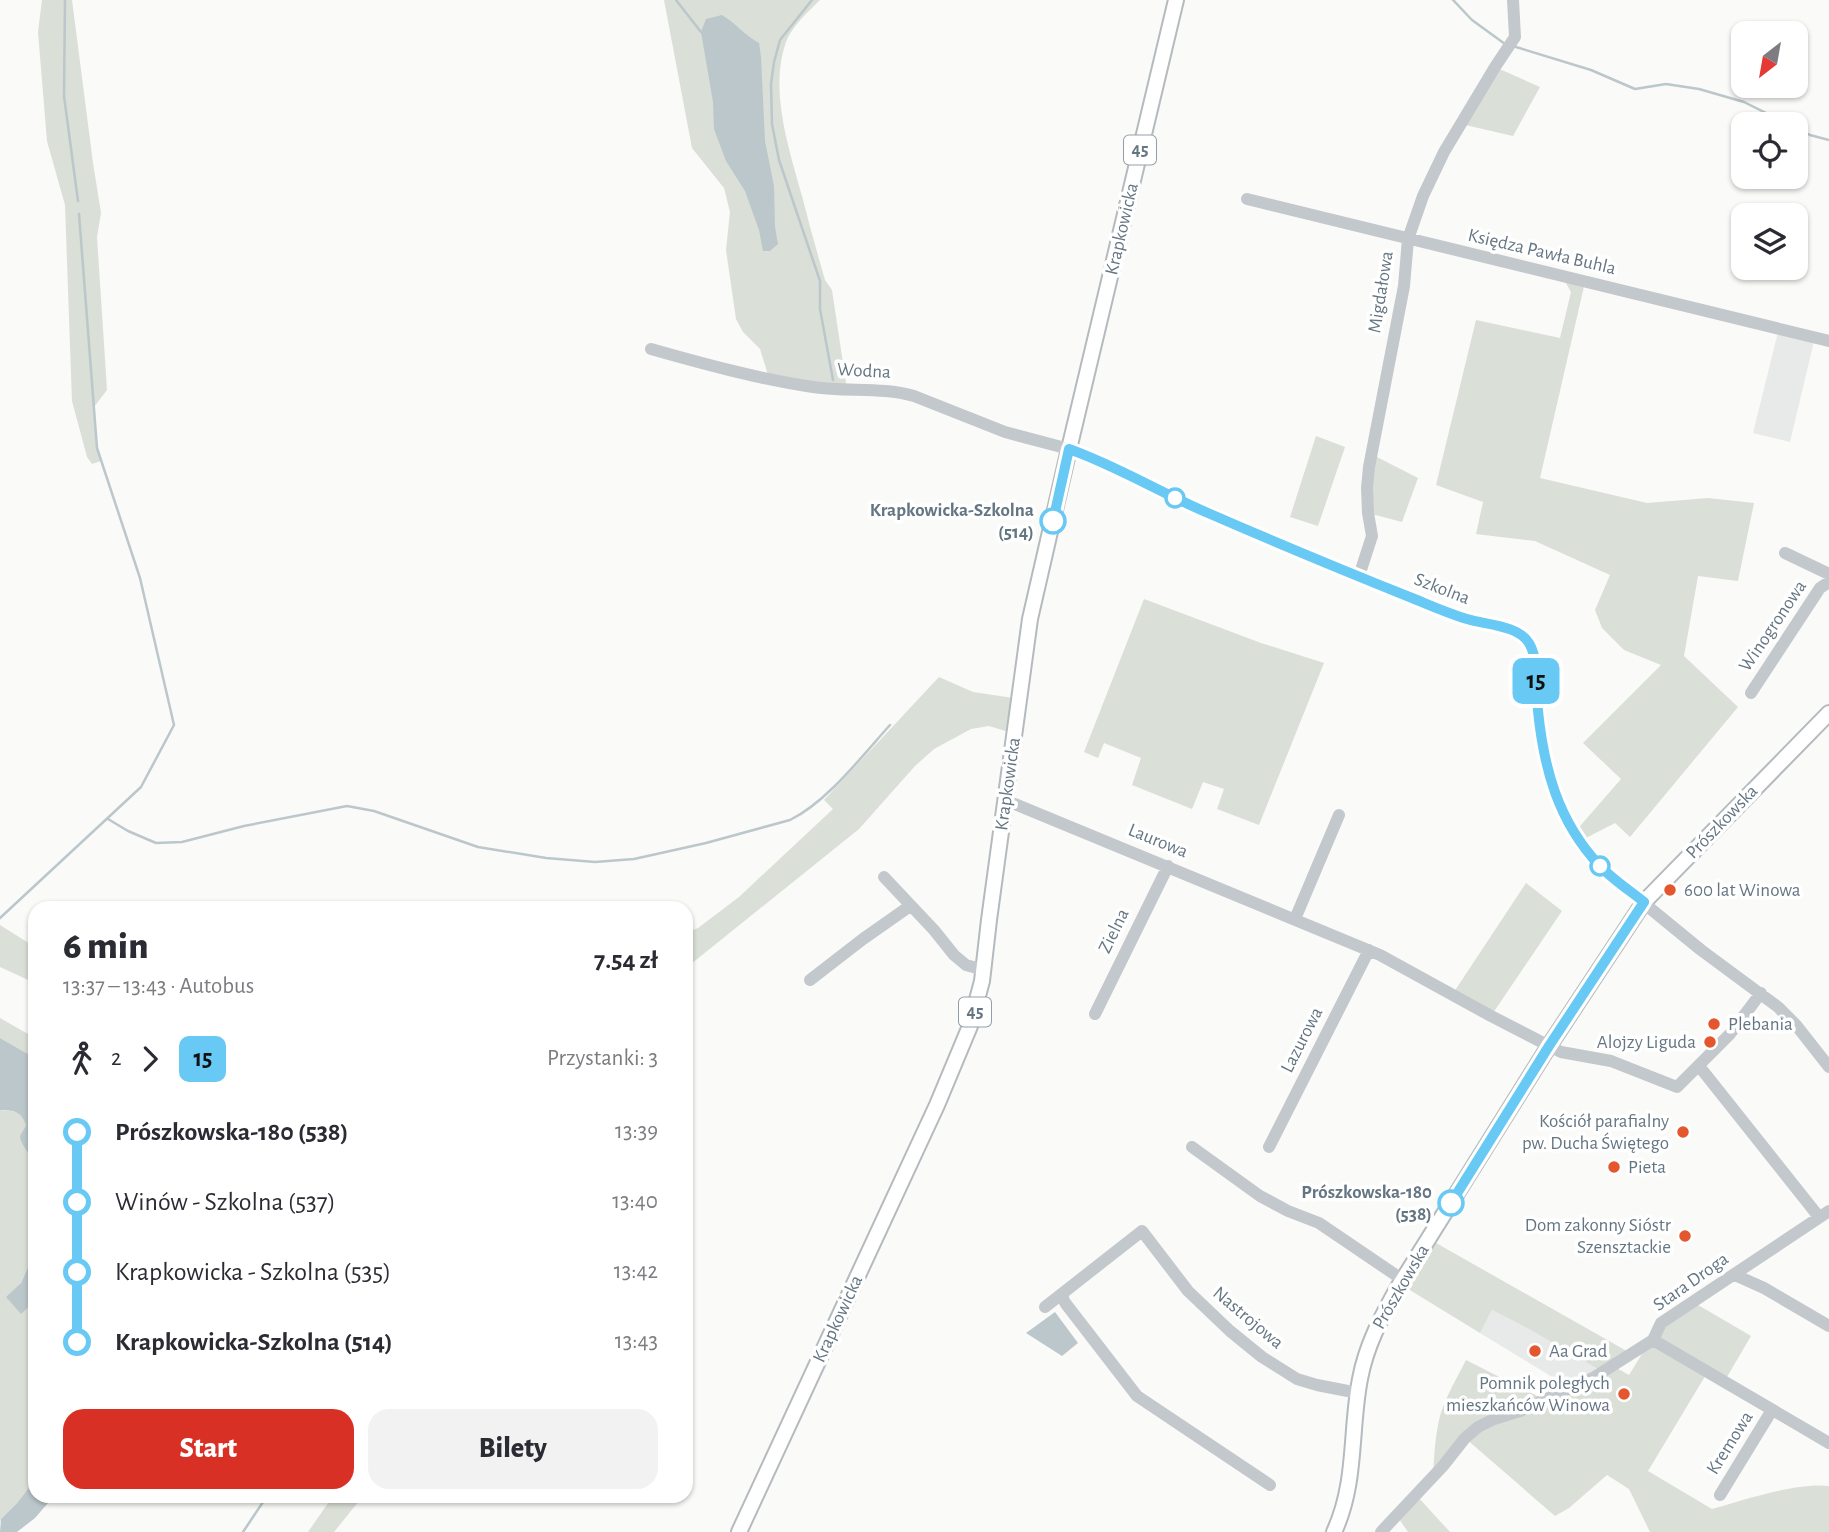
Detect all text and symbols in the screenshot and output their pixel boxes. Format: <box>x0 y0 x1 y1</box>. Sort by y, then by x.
north arrow <box>1731 21 1808 98</box>
map controls <box>1731 21 1808 280</box>
button: locate <box>1731 112 1808 189</box>
road number: 45 <box>1124 135 1156 164</box>
street label: Krapkowicka <box>1102 181 1142 277</box>
button: layers <box>1731 203 1808 280</box>
street label: Księdza Pawła Buhla <box>1466 226 1618 278</box>
street label: Migdałowa <box>1365 249 1397 334</box>
street label: Wodna <box>837 360 892 382</box>
unlabelled marker <box>1165 488 1185 508</box>
place label: Krapkowicka-Szkolna (514) <box>870 501 1034 542</box>
marker: Krapkowicka-Szkolna (514) <box>1040 508 1066 534</box>
street label: Szkolna <box>1412 570 1473 608</box>
street label: Winogronowa <box>1736 577 1810 675</box>
line badge: 15 <box>1504 658 1568 704</box>
text: 15 <box>1526 669 1546 693</box>
street label: Krapkowicka <box>992 736 1024 832</box>
street label: Prószkowska <box>1682 781 1762 862</box>
street label: Laurowa <box>1125 820 1191 862</box>
unlabelled marker <box>1590 856 1610 876</box>
place label: 600 lat Winowa <box>1684 881 1801 900</box>
marker: 600 lat Winowa <box>1662 882 1678 898</box>
street label: Zielna <box>1095 906 1133 956</box>
text: 6 min <box>63 928 149 966</box>
text: 7.54 zł <box>594 947 658 973</box>
text: 13:37 – 13:43 · Autobus <box>63 975 254 998</box>
road number: 45 <box>959 998 991 1027</box>
street label: Lazurowa <box>1278 1004 1327 1076</box>
place label: Plebania <box>1728 1015 1793 1034</box>
marker: Plebania <box>1706 1016 1722 1032</box>
place label: Alojzy Liguda <box>1597 1033 1696 1052</box>
marker: Alojzy Liguda <box>1702 1034 1718 1050</box>
icon: walk <box>63 1040 101 1078</box>
icon: forward <box>131 1040 169 1078</box>
text: 2 <box>111 1047 121 1070</box>
text: 15 <box>193 1047 212 1071</box>
text: Przystanki: 3 <box>547 1047 658 1070</box>
place label: Kościół parafialny pw. Ducha Świętego <box>1522 1112 1669 1153</box>
text: Prószkowska-180 (538) <box>115 1119 348 1145</box>
text: 13:39 <box>615 1120 658 1143</box>
marker: Kościół parafialny pw. Ducha Świętego <box>1675 1124 1691 1140</box>
place label: Pieta <box>1628 1158 1666 1177</box>
marker: Pieta <box>1606 1159 1622 1175</box>
place label: Prószkowska-180 (538) <box>1301 1183 1432 1224</box>
text: Winów - Szkolna (537) <box>115 1189 336 1215</box>
text: 13:40 <box>612 1190 658 1213</box>
marker: Prószkowska-180 (538) <box>1438 1190 1464 1216</box>
place label: Dom zakonny Sióstr Szensztackie <box>1525 1216 1671 1257</box>
marker: Dom zakonny Sióstr Szensztackie <box>1677 1228 1693 1244</box>
street label: Prószkowska <box>1369 1241 1433 1333</box>
street label: Stara Droga <box>1650 1249 1732 1315</box>
text: Krapkowicka - Szkolna (535) <box>115 1259 391 1285</box>
text: 13:42 <box>614 1260 658 1283</box>
street label: Krapkowicka <box>810 1272 867 1366</box>
street label: Nastrojowa <box>1209 1283 1287 1353</box>
text: Krapkowicka-Szkolna (514) <box>115 1329 393 1355</box>
text: 13:43 <box>615 1330 658 1353</box>
place label: Aa Grad <box>1549 1342 1608 1361</box>
marker: Aa Grad <box>1527 1343 1543 1359</box>
place label: Pomnik poległych mieszkańców Winowa <box>1446 1374 1610 1415</box>
marker: Pomnik poległych mieszkańców Winowa <box>1616 1386 1632 1402</box>
street label: Kremowa <box>1703 1408 1757 1478</box>
button: Start <box>63 1409 354 1489</box>
button: Bilety <box>368 1409 658 1489</box>

